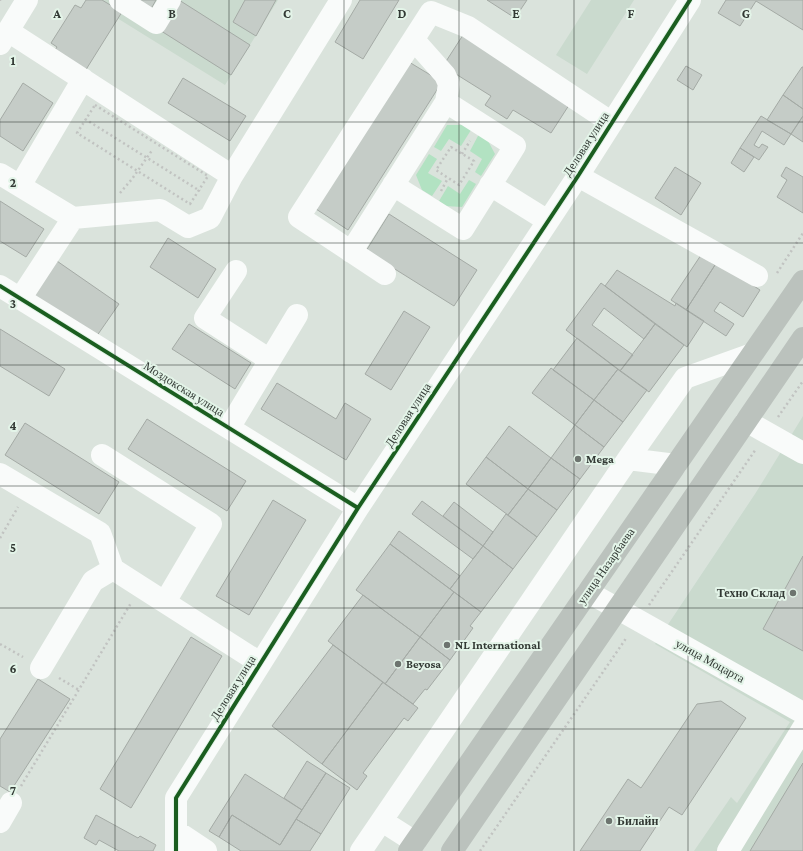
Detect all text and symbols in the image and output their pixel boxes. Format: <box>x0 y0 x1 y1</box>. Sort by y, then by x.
text: A <box>52 6 61 21</box>
text: B <box>168 6 176 21</box>
text: C <box>283 6 291 21</box>
text: D <box>398 6 407 21</box>
text: E <box>512 6 520 21</box>
text: F <box>628 6 635 21</box>
text: G <box>742 6 750 21</box>
text: 1 <box>11 53 16 68</box>
street label: Деловая улица <box>560 109 612 179</box>
text: 2 <box>10 175 17 190</box>
text: 3 <box>10 296 16 311</box>
street label: Моздокская улица <box>141 359 227 420</box>
street label: Деловая улица <box>382 380 434 450</box>
text: 4 <box>9 418 17 433</box>
place label: Mega <box>586 452 614 466</box>
marker: Mega <box>573 454 583 464</box>
street label: улица Назарбаева <box>575 525 638 607</box>
text: 5 <box>10 540 16 555</box>
place label: Техно Склад <box>717 586 785 600</box>
marker: Техно Склад <box>788 588 798 598</box>
street label: улица Моцарта <box>673 636 747 686</box>
place label: NL International <box>455 638 541 652</box>
marker: NL International <box>442 640 452 650</box>
street label: Деловая улица <box>207 652 259 723</box>
place label: Beyosa <box>406 657 441 671</box>
marker: Beyosa <box>393 659 403 669</box>
text: 6 <box>9 661 17 676</box>
text: 7 <box>10 783 16 798</box>
place label: Билайн <box>617 814 658 828</box>
marker: Билайн <box>604 816 614 826</box>

